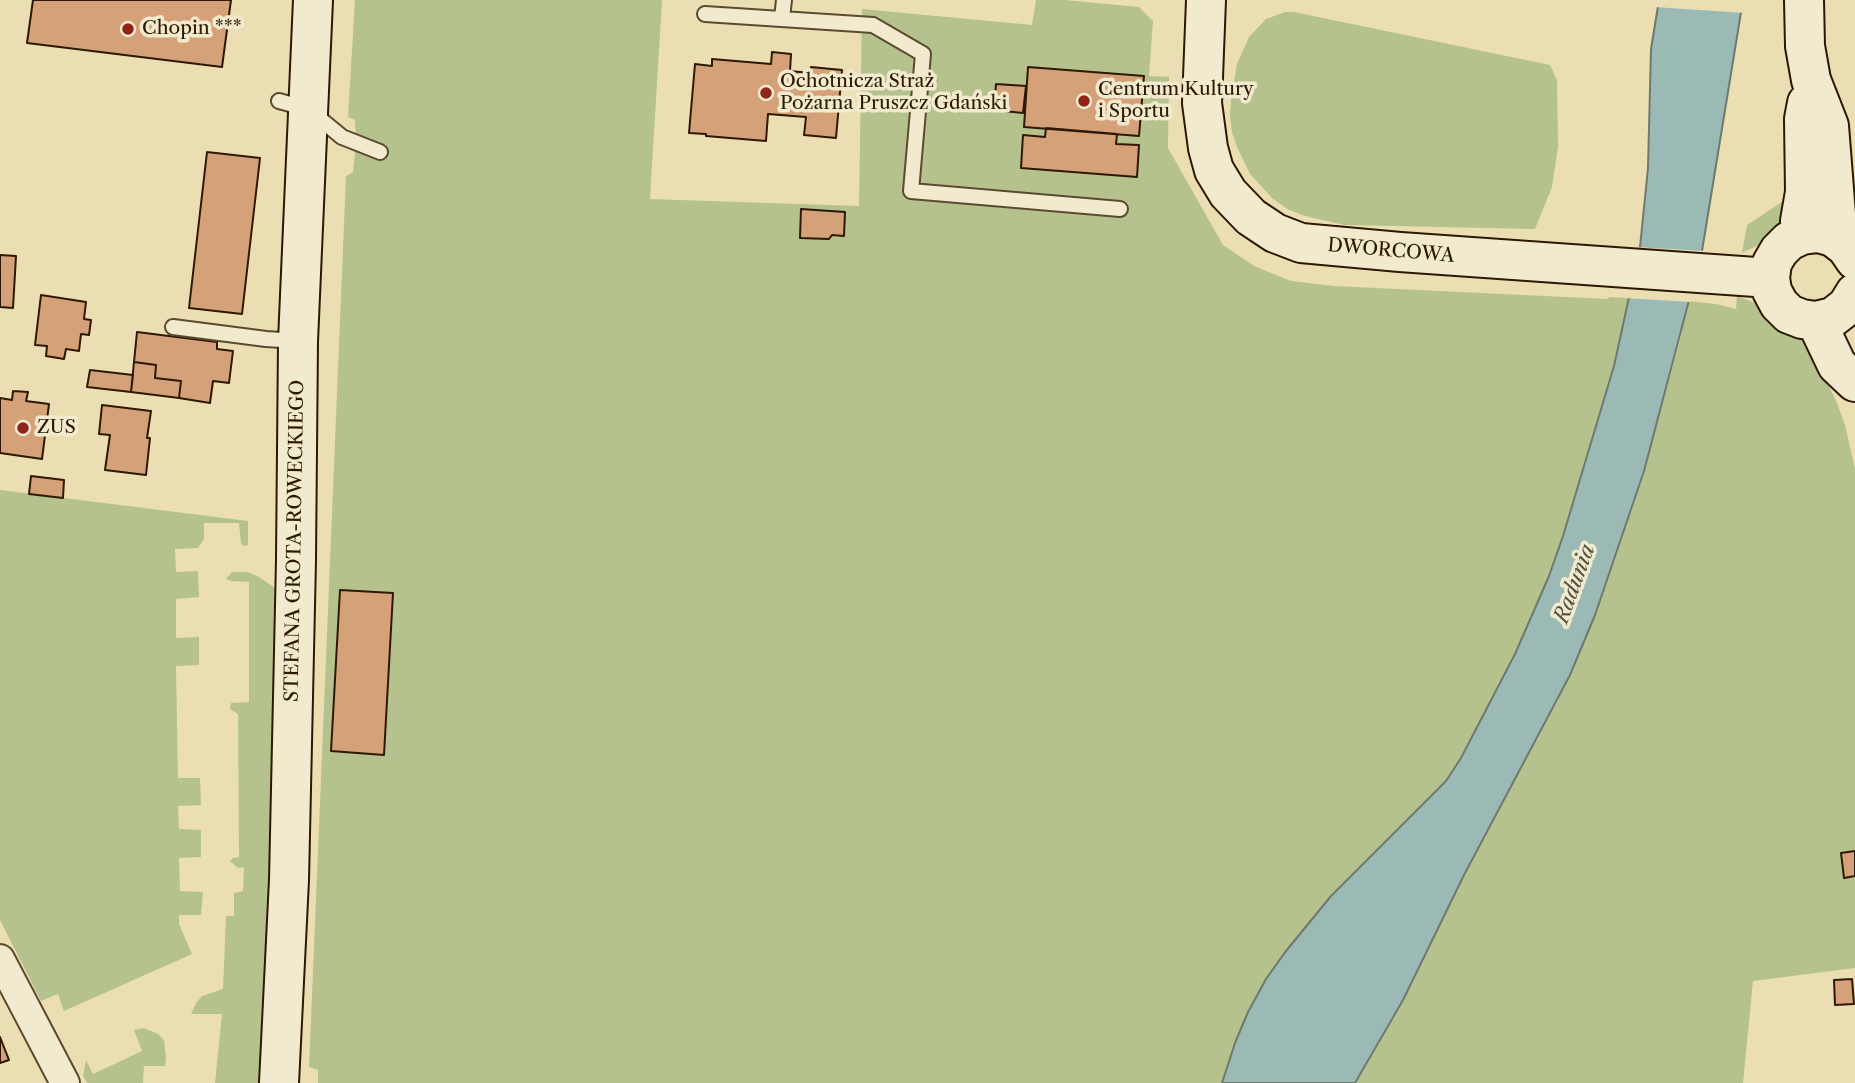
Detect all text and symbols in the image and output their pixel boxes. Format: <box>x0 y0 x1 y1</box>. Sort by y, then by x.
place label: Chopin *** <box>142 18 242 40</box>
marker: Chopin *** <box>120 21 136 37</box>
place label: Ochotnicza Straż Pożarna Pruszcz Gdański <box>780 71 1007 115</box>
place label: Centrum Kultury i Sportu <box>1098 79 1253 123</box>
marker: Ochotnicza Straż Pożarna Pruszcz Gdański <box>758 85 774 101</box>
marker: Centrum Kultury i Sportu <box>1076 93 1092 109</box>
street label: DWORCOWA <box>1326 234 1456 268</box>
street label: STEFANA GROTA-ROWECKIEGO <box>281 380 309 702</box>
place label: ZUS <box>37 417 76 439</box>
marker: ZUS <box>15 420 31 436</box>
water label: Radunia <box>1549 541 1601 627</box>

